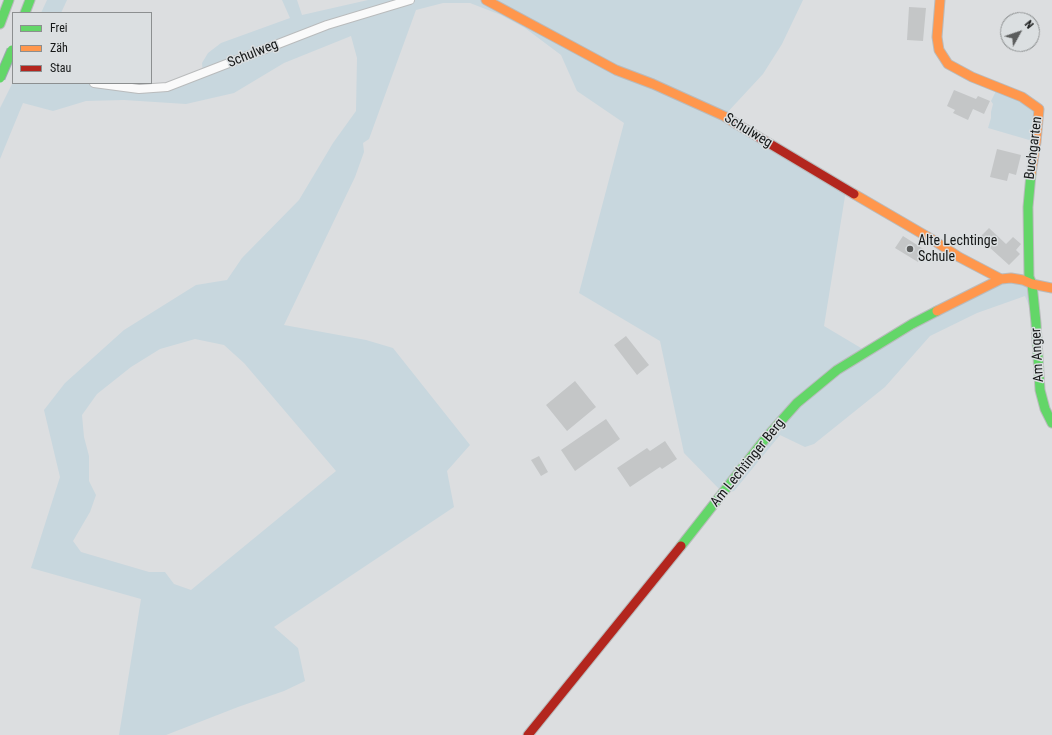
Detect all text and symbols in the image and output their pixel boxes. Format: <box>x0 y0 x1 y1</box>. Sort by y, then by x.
legend <box>12 12 152 84</box>
north arrow <box>1000 12 1040 52</box>
text: N <box>1022 18 1036 31</box>
text: Frei <box>50 21 68 35</box>
street label: Schulweg <box>225 36 281 72</box>
text: Zäh <box>50 41 68 55</box>
text: Stau <box>50 61 71 75</box>
street label: Schulweg <box>721 110 775 152</box>
street label: Buchgarten <box>1022 116 1046 180</box>
place label: Alte Lechtinge Schule <box>918 233 997 266</box>
marker: Alte Lechtinge Schule <box>905 244 915 254</box>
street label: Am Anger <box>1028 327 1048 383</box>
street label: Am Lechtinger Berg <box>707 416 789 510</box>

